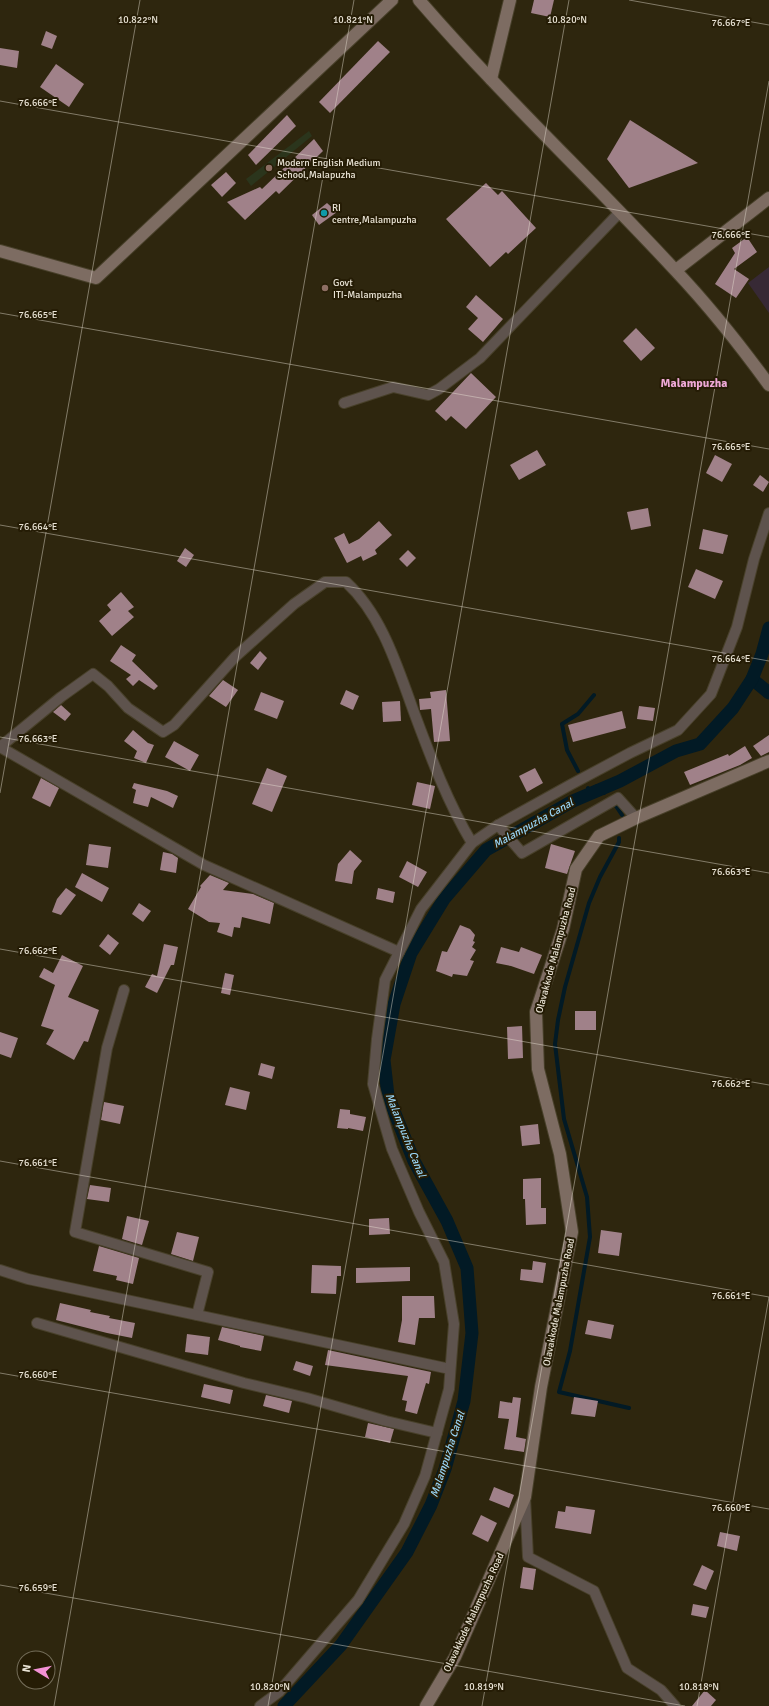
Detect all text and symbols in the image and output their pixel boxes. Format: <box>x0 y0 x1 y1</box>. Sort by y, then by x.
text: 10.822°N <box>118 14 158 26</box>
text: 10.821°N <box>333 14 373 26</box>
text: 10.820°N <box>547 14 587 26</box>
text: 76.667°E <box>712 17 751 29</box>
text: 76.666°E <box>19 97 58 109</box>
place label: Modern English Medium School,Malapuzha <box>277 157 380 181</box>
marker: Modern English Medium School,Malapuzha <box>264 163 274 173</box>
place label: RI centre,Malampuzha <box>332 202 417 226</box>
marker: RI centre,Malampuzha <box>319 208 329 218</box>
text: 76.666°E <box>712 229 751 241</box>
place label: Govt ITI-Malampuzha <box>333 277 402 301</box>
marker: Govt ITI-Malampuzha <box>320 283 330 293</box>
text: 76.665°E <box>19 309 58 321</box>
district label: Malampuzha <box>661 376 727 391</box>
text: 76.665°E <box>712 441 751 453</box>
text: 76.664°E <box>19 521 58 533</box>
text: 76.664°E <box>712 653 751 665</box>
text: 76.663°E <box>19 733 58 745</box>
water label: Malampuzha Canal <box>491 796 576 851</box>
text: 76.663°E <box>712 866 751 878</box>
street label: Olavakkode Malampuzha Road <box>533 886 579 1015</box>
text: 76.662°E <box>19 945 58 957</box>
text: 76.662°E <box>712 1078 751 1090</box>
water label: Malampuzha Canal <box>383 1091 429 1180</box>
text: 76.661°E <box>19 1157 58 1169</box>
street label: Olavakkode Malampuzha Road <box>541 1237 577 1367</box>
text: 76.661°E <box>712 1290 751 1302</box>
text: 76.660°E <box>19 1369 58 1381</box>
water label: Malampuzha Canal <box>427 1409 468 1499</box>
text: 76.660°E <box>712 1502 751 1514</box>
street label: Olavakkode Malampuzha Road <box>441 1551 507 1674</box>
text: 76.659°E <box>19 1582 58 1594</box>
north arrow <box>16 1650 56 1690</box>
text: N <box>20 1663 34 1673</box>
text: 10.820°N <box>250 1681 290 1693</box>
text: 10.819°N <box>464 1681 504 1693</box>
text: 10.818°N <box>679 1681 719 1693</box>

